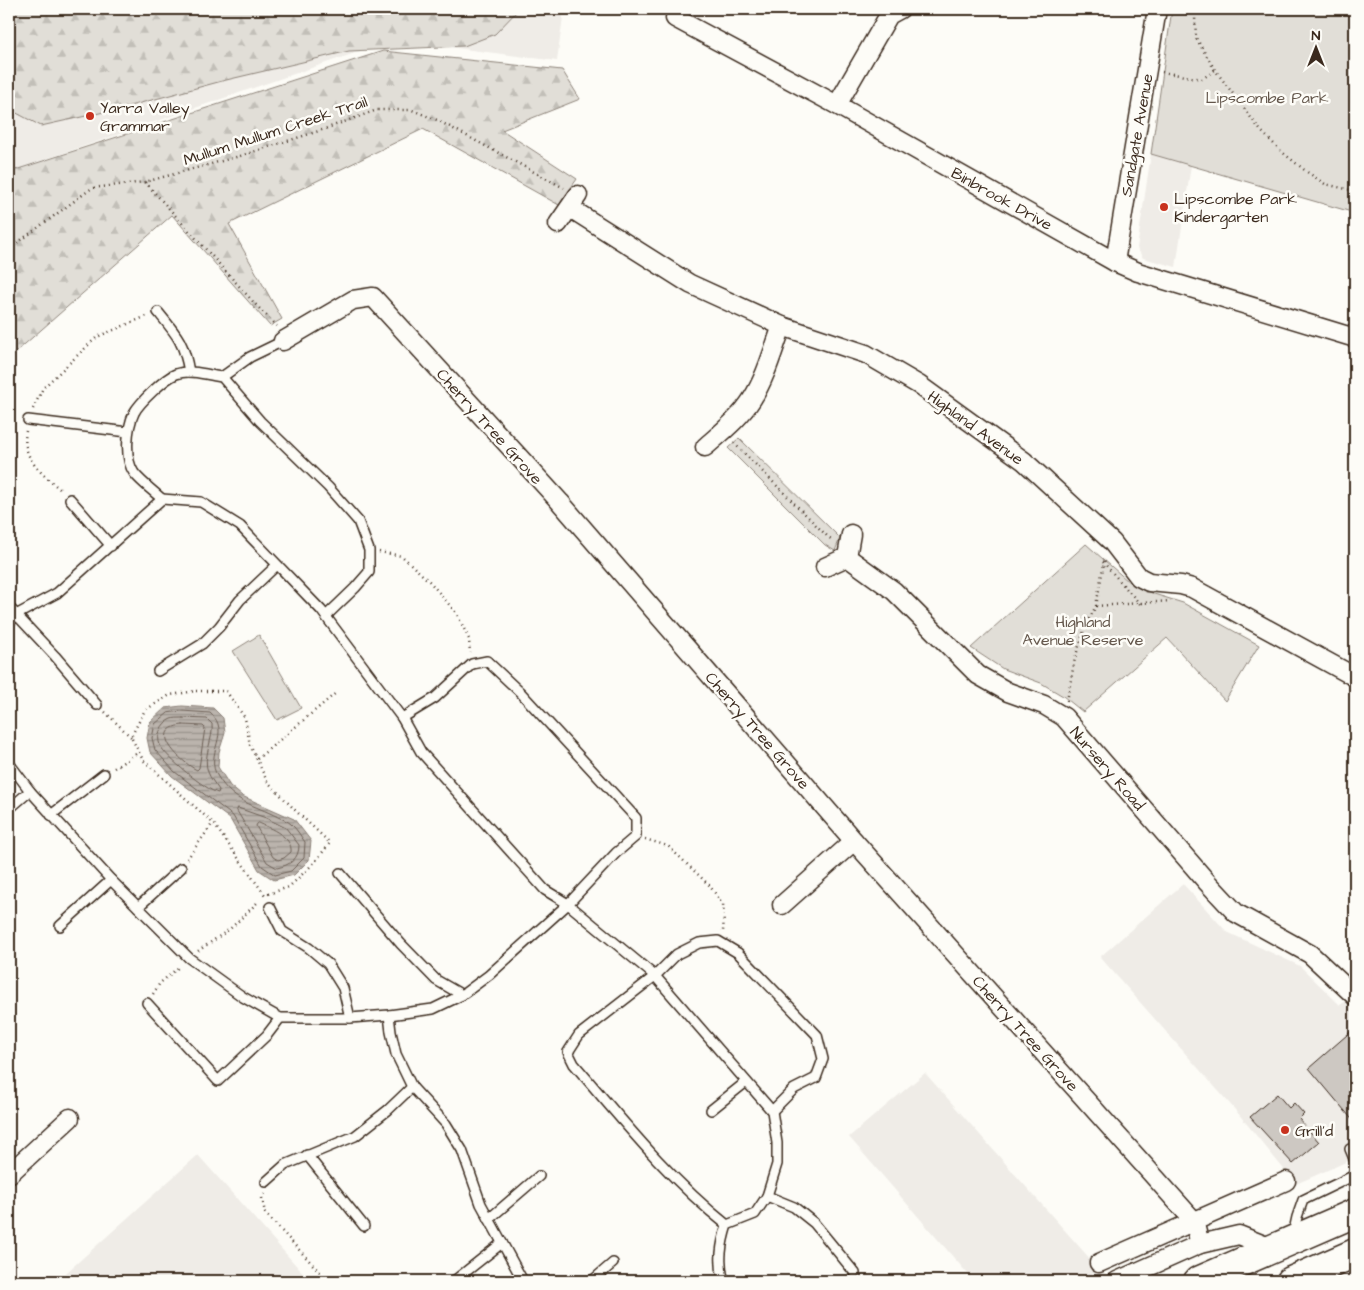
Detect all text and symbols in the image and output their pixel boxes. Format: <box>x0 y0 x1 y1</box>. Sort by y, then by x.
north arrow <box>1292 22 1342 72</box>
text: N <box>1312 26 1321 46</box>
street label: Sandgate Avenue <box>1115 72 1160 199</box>
park label: Lipscombe Park <box>1205 87 1329 109</box>
street label: Mullum Mullum Creek Trail <box>180 91 370 171</box>
place label: Yarra Valley Grammar <box>100 97 190 137</box>
marker: Yarra Valley Grammar <box>84 110 96 122</box>
street label: Binbrook Drive <box>947 162 1056 236</box>
place label: Lipscombe Park Kindergarten <box>1174 188 1297 229</box>
marker: Lipscombe Park Kindergarten <box>1158 201 1170 213</box>
street label: Cherry Tree Grove <box>430 364 548 490</box>
street label: Highland Avenue <box>922 386 1028 471</box>
park label: Highland Avenue Reserve <box>1023 611 1144 651</box>
street label: Cherry Tree Grove <box>699 667 815 795</box>
street label: Nursery Road <box>1064 722 1150 816</box>
street label: Cherry Tree Grove <box>966 971 1084 1097</box>
place label: Grill'd <box>1295 1120 1333 1142</box>
marker: Grill'd <box>1279 1124 1291 1136</box>

